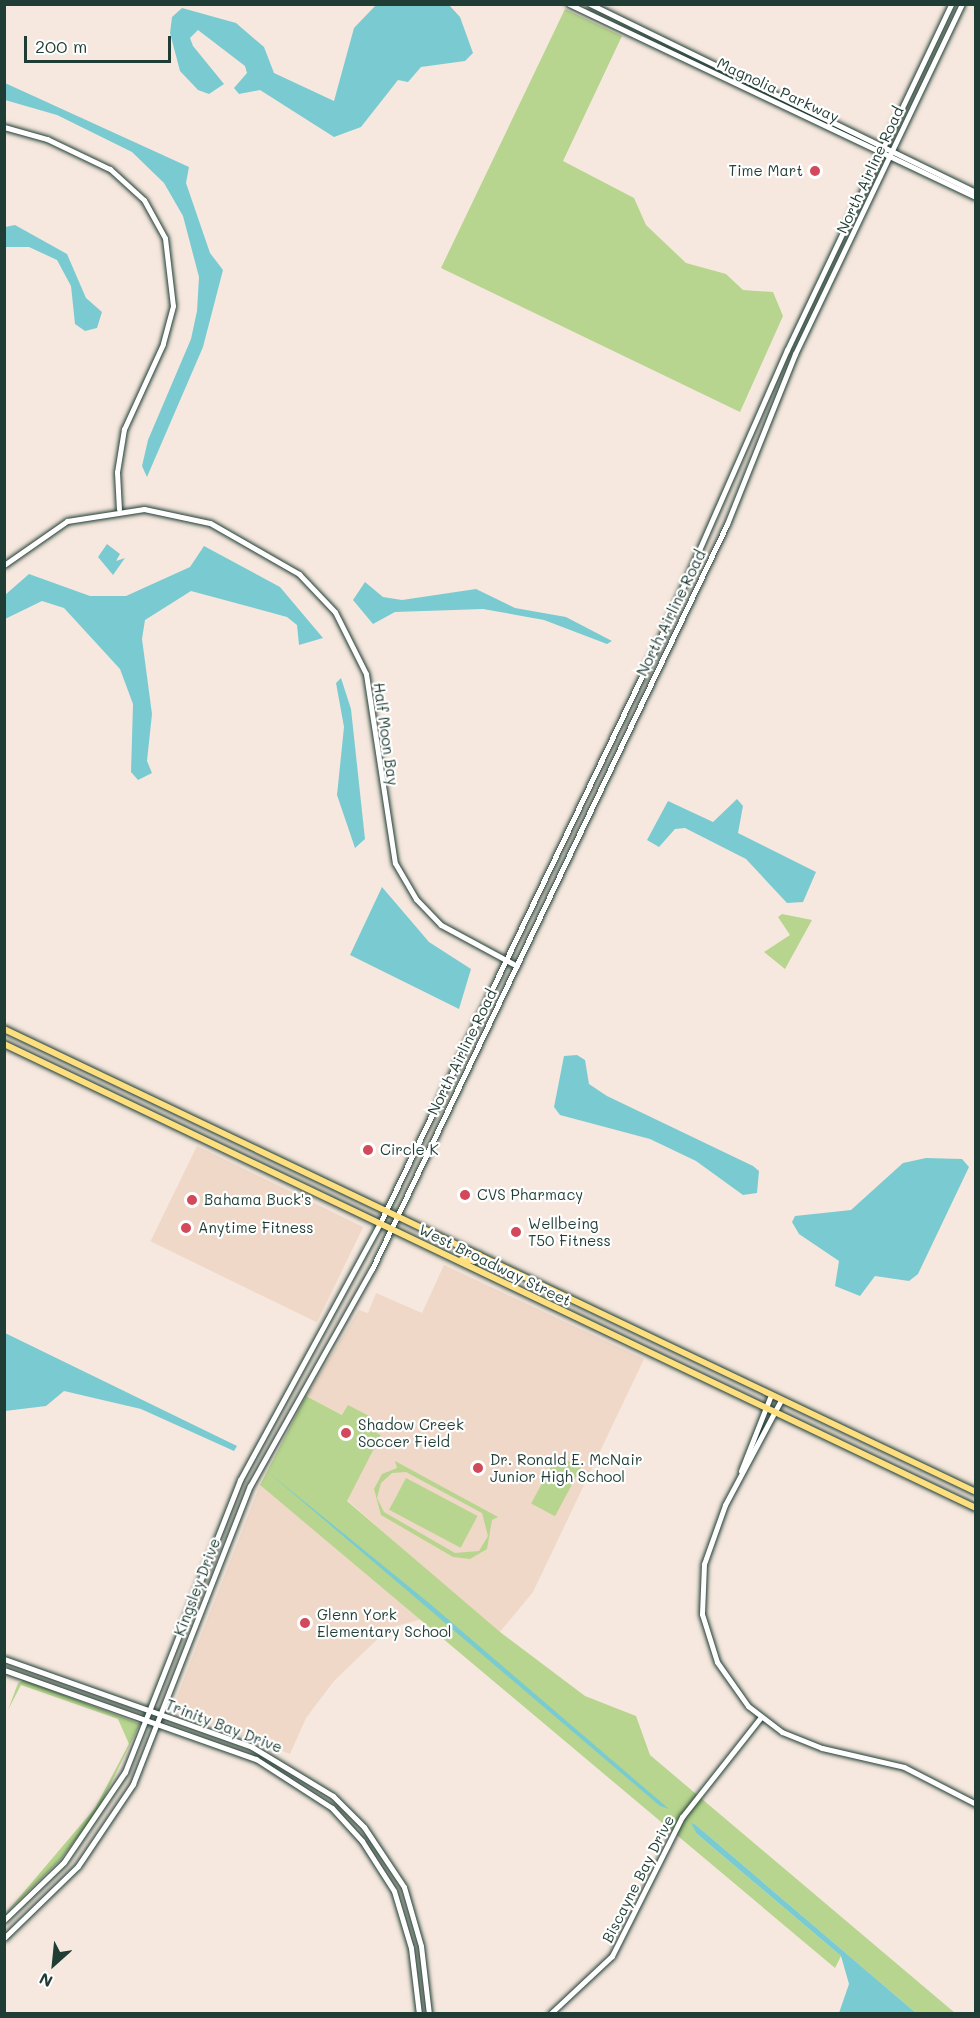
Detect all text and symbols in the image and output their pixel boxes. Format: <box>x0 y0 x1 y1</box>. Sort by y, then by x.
scale bar <box>27 24 174 62</box>
text: 200 m <box>35 34 87 58</box>
street label: Magnolia Parkway <box>714 54 842 126</box>
street label: North Airline Road <box>833 104 907 236</box>
place label: Time Mart <box>729 162 803 180</box>
marker: Time Mart <box>808 164 822 178</box>
street label: North Airline Road <box>633 547 709 679</box>
street label: Half Moon Bay <box>370 681 402 787</box>
street label: North Airline Road <box>424 986 500 1118</box>
place label: Circle K <box>380 1141 439 1159</box>
marker: Circle K <box>361 1143 375 1157</box>
place label: CVS Pharmacy <box>477 1186 583 1204</box>
marker: CVS Pharmacy <box>458 1188 472 1202</box>
place label: Bahama Buck's <box>204 1191 311 1209</box>
marker: Bahama Buck's <box>185 1193 199 1207</box>
place label: Wellbeing T50 Fitness <box>528 1214 611 1249</box>
place label: Anytime Fitness <box>198 1219 313 1237</box>
street label: West Broadway Street <box>416 1220 574 1310</box>
marker: Anytime Fitness <box>179 1221 193 1235</box>
marker: Wellbeing T50 Fitness <box>509 1225 523 1239</box>
place label: Shadow Creek Soccer Field <box>358 1415 464 1450</box>
marker: Shadow Creek Soccer Field <box>339 1426 353 1440</box>
place label: Dr. Ronald E. McNair Junior High School <box>490 1450 642 1485</box>
marker: Dr. Ronald E. McNair Junior High School <box>471 1461 485 1475</box>
street label: Kingsley Drive <box>170 1536 224 1638</box>
place label: Glenn York Elementary School <box>317 1605 452 1640</box>
marker: Glenn York Elementary School <box>298 1616 312 1630</box>
street label: Trinity Bay Drive <box>163 1695 285 1757</box>
street label: Biscayne Bay Drive <box>598 1812 678 1946</box>
north arrow <box>24 1934 84 1994</box>
text: N <box>35 1968 56 1993</box>

